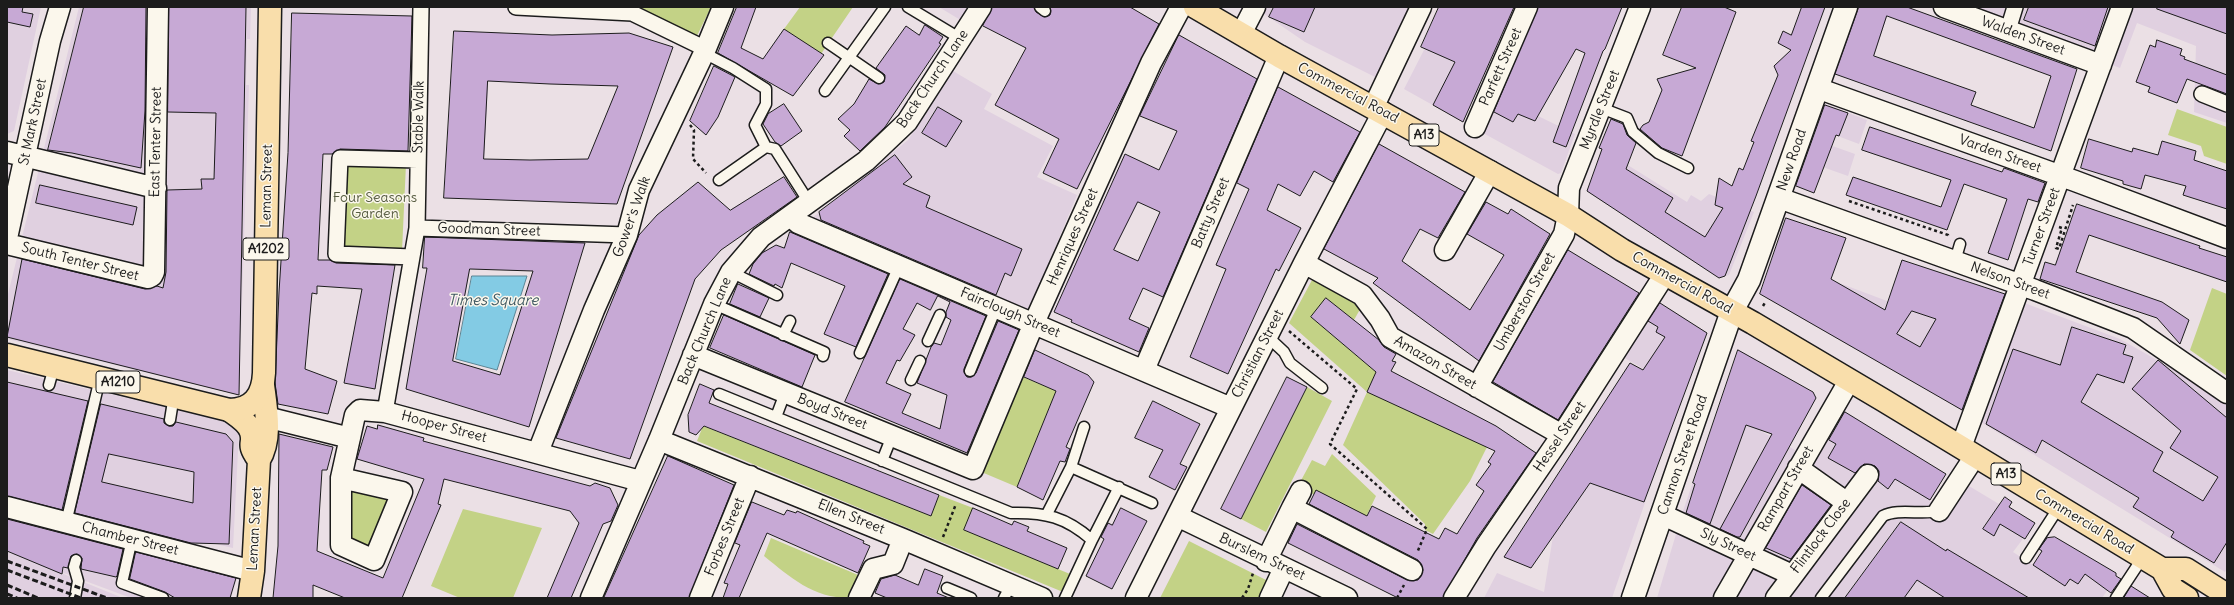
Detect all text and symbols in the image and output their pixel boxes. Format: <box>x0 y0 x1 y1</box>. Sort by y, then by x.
street label: Walden Street <box>1979 13 2067 59</box>
street label: Parfett Street <box>1476 25 1526 109</box>
street label: Back Church Lane <box>894 26 972 132</box>
street label: Commercial Road <box>1295 59 1401 127</box>
street label: Myrdle Street <box>1576 68 1624 152</box>
street label: St Mark Street <box>16 77 50 167</box>
street label: Stable Walk <box>410 81 428 153</box>
street label: East Tenter Street <box>147 86 165 198</box>
road number: A13 <box>1409 124 1439 146</box>
street label: New Road <box>1774 127 1810 193</box>
street label: Varden Street <box>1957 131 2043 177</box>
street label: Leman Street <box>258 144 276 228</box>
street label: Gower's Walk <box>610 174 654 260</box>
street label: Batty Street <box>1189 175 1233 251</box>
street label: Turner Street <box>2020 185 2064 269</box>
street label: Henriques Street <box>1044 186 1102 288</box>
park label: Four Seasons Garden <box>333 190 417 222</box>
street label: Goodman Street <box>437 220 541 240</box>
road number: A1202 <box>243 238 289 260</box>
street label: South Tenter Street <box>20 239 140 285</box>
street label: Commercial Road <box>1629 248 1735 318</box>
street label: Umberston Street <box>1491 250 1559 354</box>
street label: Nelson Street <box>1968 259 2052 303</box>
street label: Back Church Lane <box>675 275 735 387</box>
street label: Fairclough Street <box>958 284 1062 342</box>
water label: Times Square <box>448 292 538 310</box>
street label: Christian Street <box>1228 307 1288 401</box>
street label: Amazon Street <box>1391 333 1479 393</box>
road number: A1210 <box>96 371 140 393</box>
street label: Boyd Street <box>795 390 869 434</box>
street label: Cannon Street Road <box>1655 393 1711 517</box>
street label: Hessel Street <box>1530 398 1590 476</box>
street label: Hooper Street <box>399 408 489 446</box>
street label: Rampart Street <box>1755 443 1817 535</box>
road number: A13 <box>1991 463 2021 485</box>
street label: Commercial Road <box>2032 486 2136 558</box>
street label: Leman Street <box>244 487 266 571</box>
street label: Forbes Street <box>702 495 748 579</box>
street label: Flintlock Close <box>1787 495 1855 577</box>
street label: Ellen Street <box>815 496 887 538</box>
street label: Chamber Street <box>80 519 180 559</box>
street label: Sly Street <box>1697 525 1759 565</box>
street label: Burslem Street <box>1216 530 1308 584</box>

